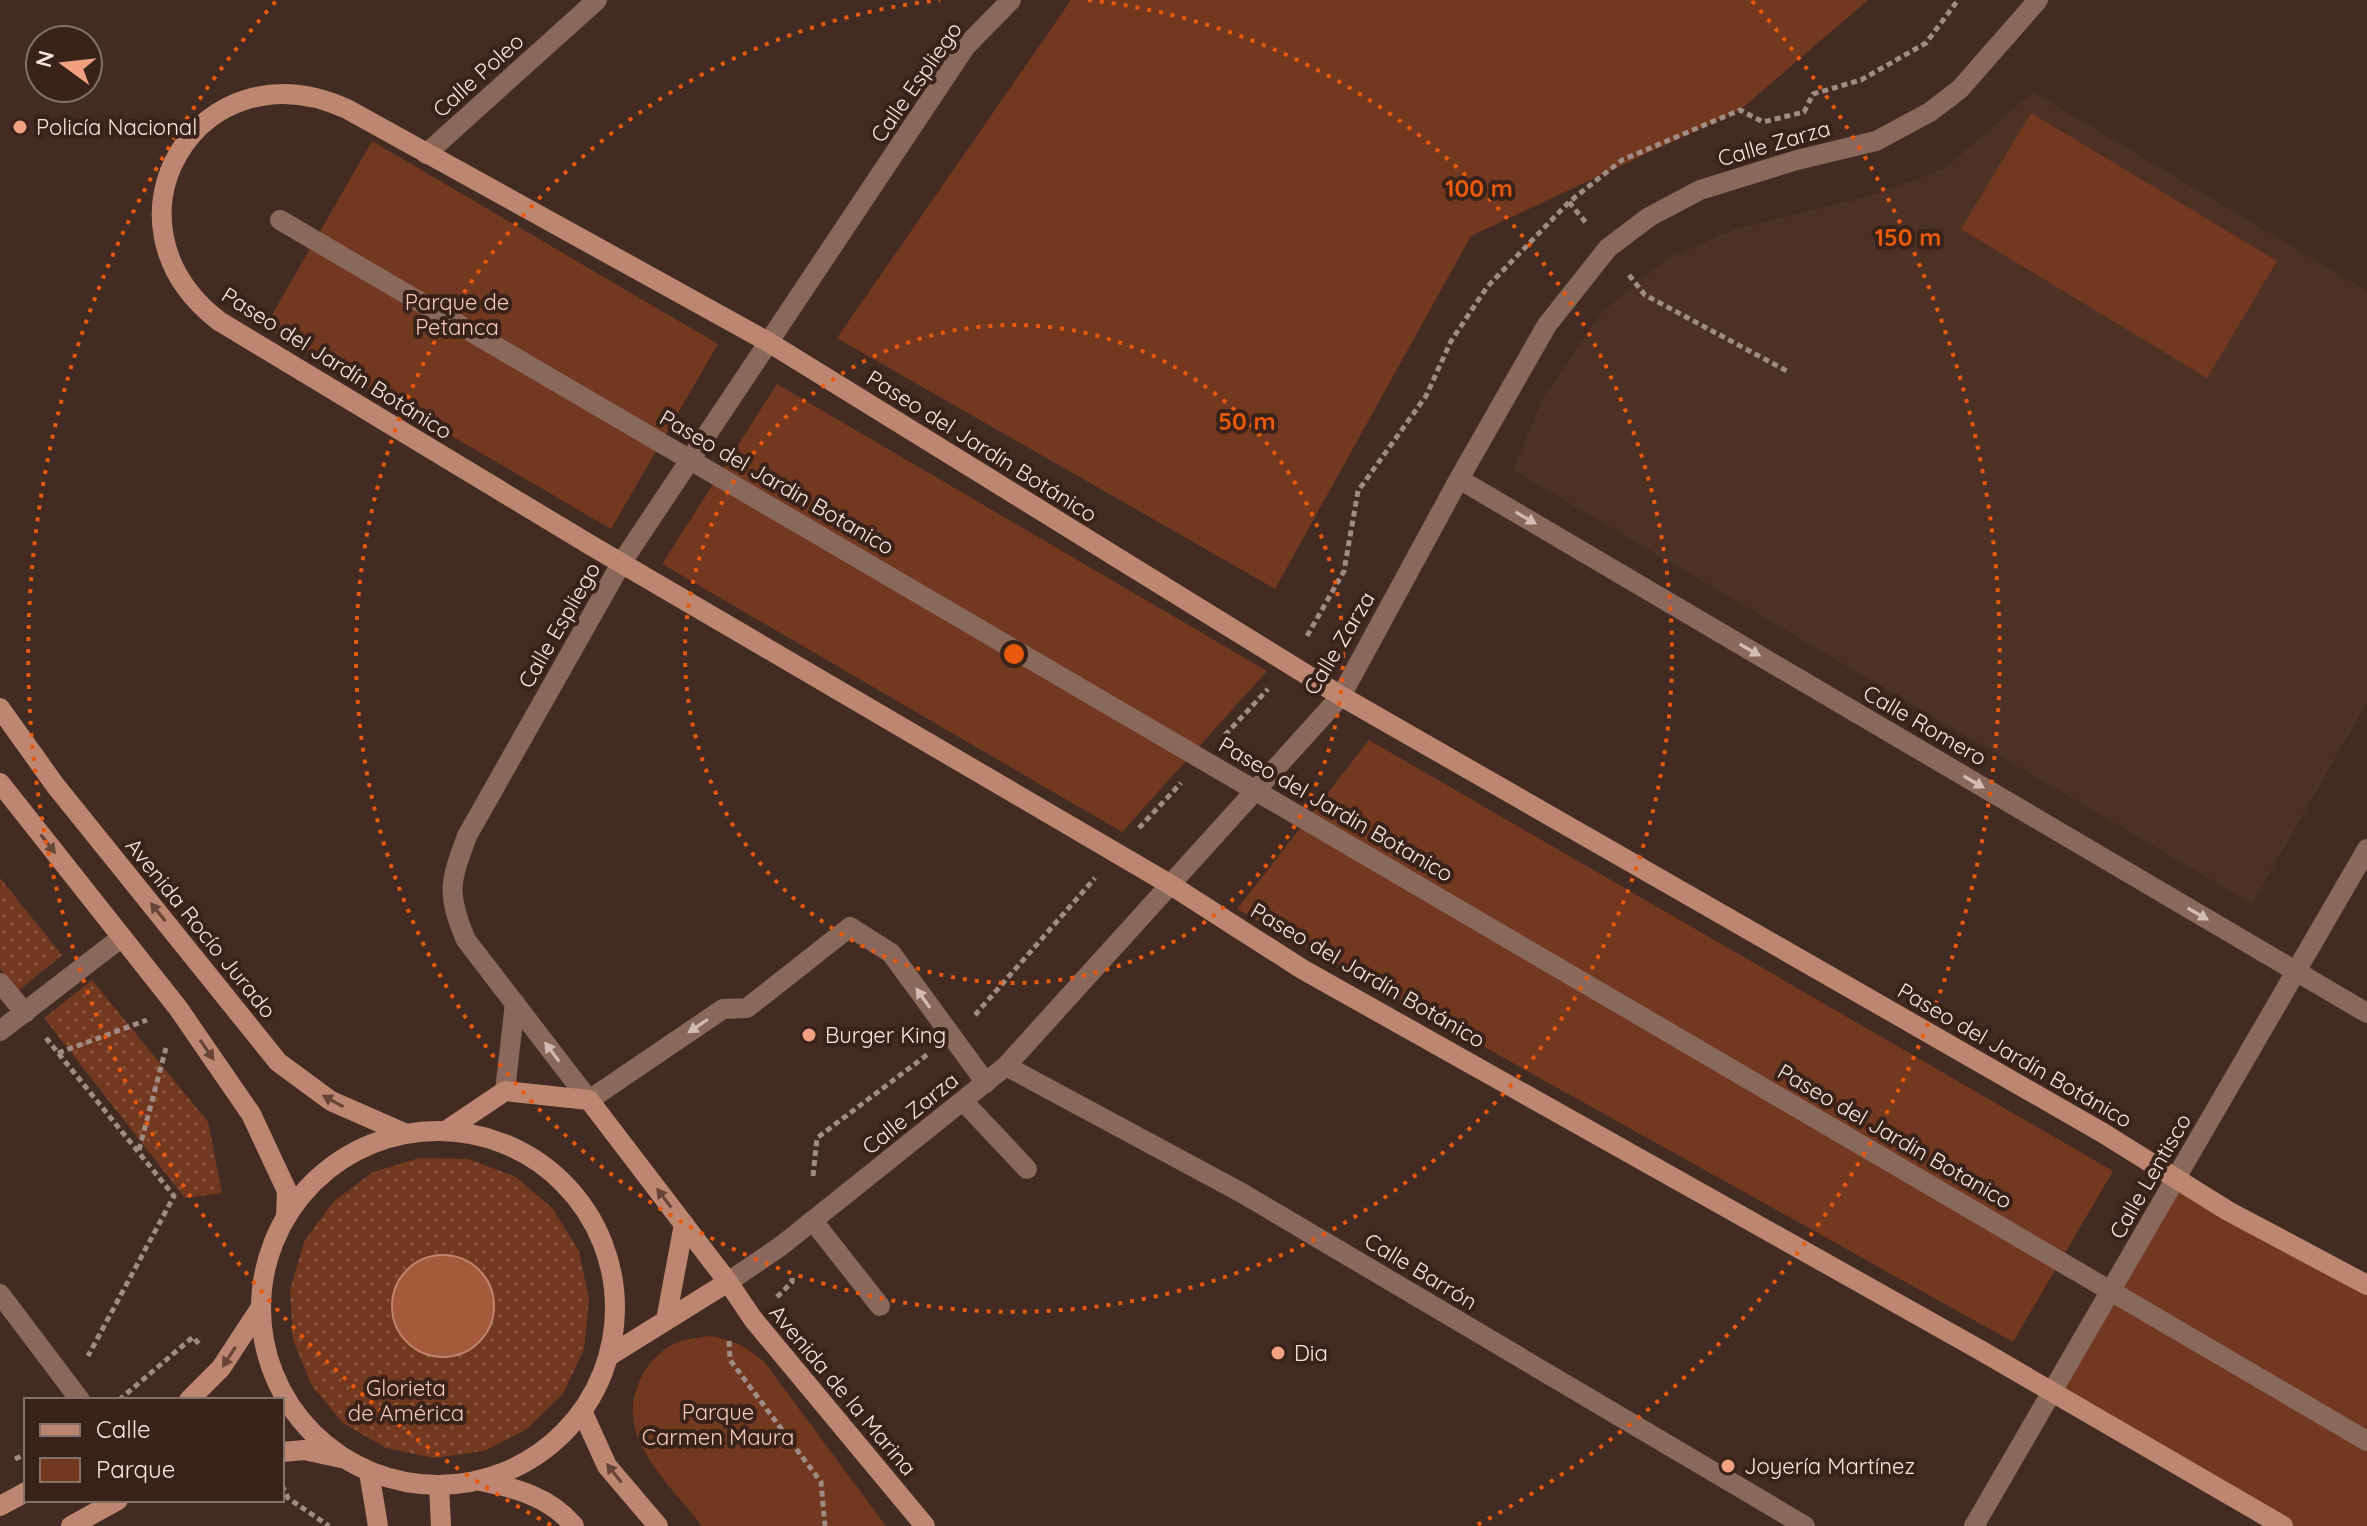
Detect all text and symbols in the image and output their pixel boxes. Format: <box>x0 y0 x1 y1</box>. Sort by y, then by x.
street label: Calle Espliego <box>864 16 968 148</box>
north arrow <box>24 24 104 104</box>
street label: Calle Poleo <box>427 27 529 123</box>
text: N <box>29 47 60 70</box>
place label: Policía Nacional <box>36 113 197 141</box>
street label: Calle Zarza <box>1714 114 1834 172</box>
marker: Policía Nacional <box>11 118 29 136</box>
text: 100 m <box>1445 173 1513 203</box>
text: 150 m <box>1875 222 1941 252</box>
street label: Paseo del Jardín Botánico <box>217 281 457 445</box>
park label: Parque de Petanca <box>405 288 509 341</box>
street label: Paseo del Jardín Botánico <box>862 364 1102 528</box>
street label: Paseo del Jardin Botanico <box>655 403 899 561</box>
text: 50 m <box>1218 406 1276 436</box>
one-way arrow <box>1515 511 1537 525</box>
street label: Calle Espliego <box>512 557 606 693</box>
street label: Calle Zarza <box>1297 586 1381 700</box>
centre of rings <box>1000 640 1028 668</box>
one-way arrow <box>1739 643 1761 657</box>
street label: Calle Romero <box>1858 678 1992 772</box>
street label: Paseo del Jardin Botanico <box>1214 730 1458 888</box>
one-way arrow <box>1963 775 1985 789</box>
street label: Avenida Rocío Jurado <box>120 832 282 1024</box>
one-way arrow <box>40 834 56 854</box>
street label: Paseo del Jardín Botánico <box>1246 896 1490 1054</box>
one-way arrow <box>150 902 166 922</box>
one-way arrow <box>2187 907 2209 921</box>
street label: Paseo del Jardín Botánico <box>1893 976 2137 1134</box>
one-way arrow <box>916 987 931 1008</box>
one-way arrow <box>688 1018 709 1033</box>
place label: Burger King <box>825 1021 946 1049</box>
marker: Burger King <box>800 1026 818 1044</box>
one-way arrow <box>199 1040 214 1061</box>
one-way arrow <box>545 1041 561 1062</box>
street label: Paseo del Jardin Botanico <box>1773 1057 2017 1215</box>
street label: Calle Zarza <box>856 1066 964 1160</box>
one-way arrow <box>322 1094 345 1107</box>
street label: Calle Lentisco <box>2103 1108 2197 1244</box>
one-way arrow <box>656 1188 672 1208</box>
street label: Calle Barrón <box>1360 1226 1482 1316</box>
street label: Avenida de la Marina <box>763 1299 923 1481</box>
place label: Dia <box>1294 1339 1328 1367</box>
marker: Dia <box>1269 1344 1287 1362</box>
one-way arrow <box>221 1346 236 1367</box>
park label: Glorieta de América <box>348 1374 464 1427</box>
legend <box>24 1398 284 1502</box>
park label: Parque Carmen Maura <box>642 1398 794 1451</box>
text: Calle <box>96 1414 151 1444</box>
place label: Joyería Martínez <box>1744 1452 1915 1480</box>
text: Parque <box>96 1454 175 1484</box>
marker: Joyería Martínez <box>1719 1457 1737 1475</box>
one-way arrow <box>606 1463 622 1483</box>

